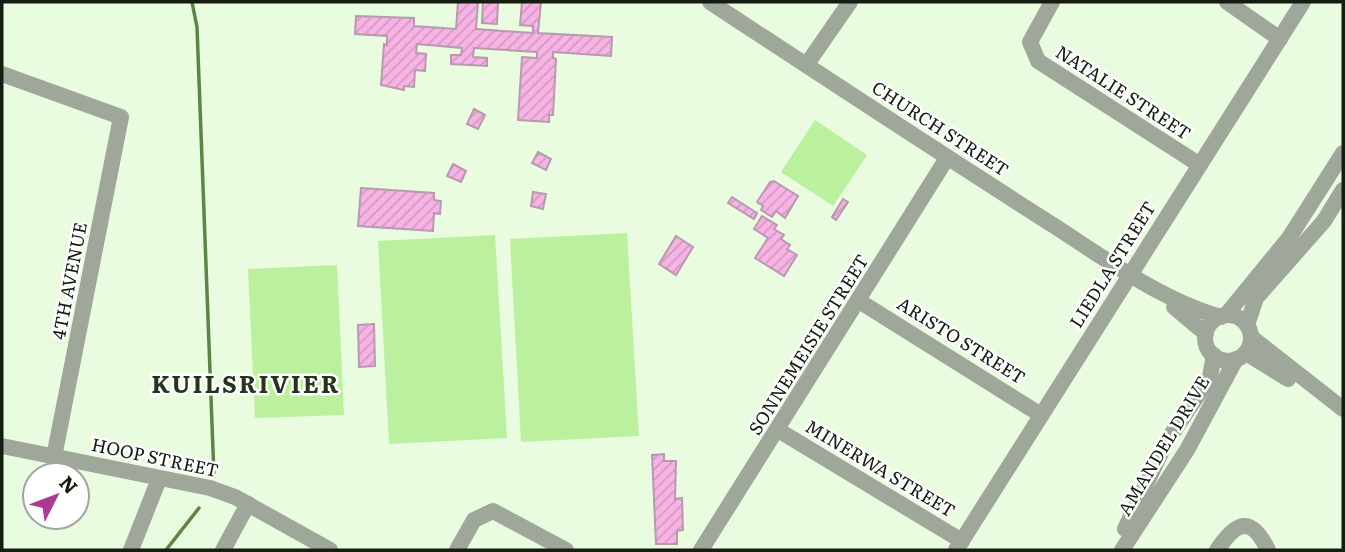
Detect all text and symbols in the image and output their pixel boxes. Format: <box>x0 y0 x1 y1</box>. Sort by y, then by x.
street label: NATALIE STREET <box>1051 38 1197 146</box>
street label: CHURCH STREET <box>867 73 1015 182</box>
street label: LIEDLA STREET <box>1062 196 1162 333</box>
street label: 4TH AVENUE <box>44 220 93 342</box>
street label: SONNEMEISIE STREET <box>741 249 874 440</box>
street label: ARISTO STREET <box>892 289 1031 390</box>
district label: KUILSRIVIER <box>151 365 341 400</box>
street label: AMANDEL DRIVE <box>1110 370 1215 520</box>
street label: MINERWA STREET <box>801 412 961 523</box>
street label: HOOP STREET <box>89 430 221 483</box>
north arrow <box>21 461 91 531</box>
text: N <box>54 469 85 499</box>

